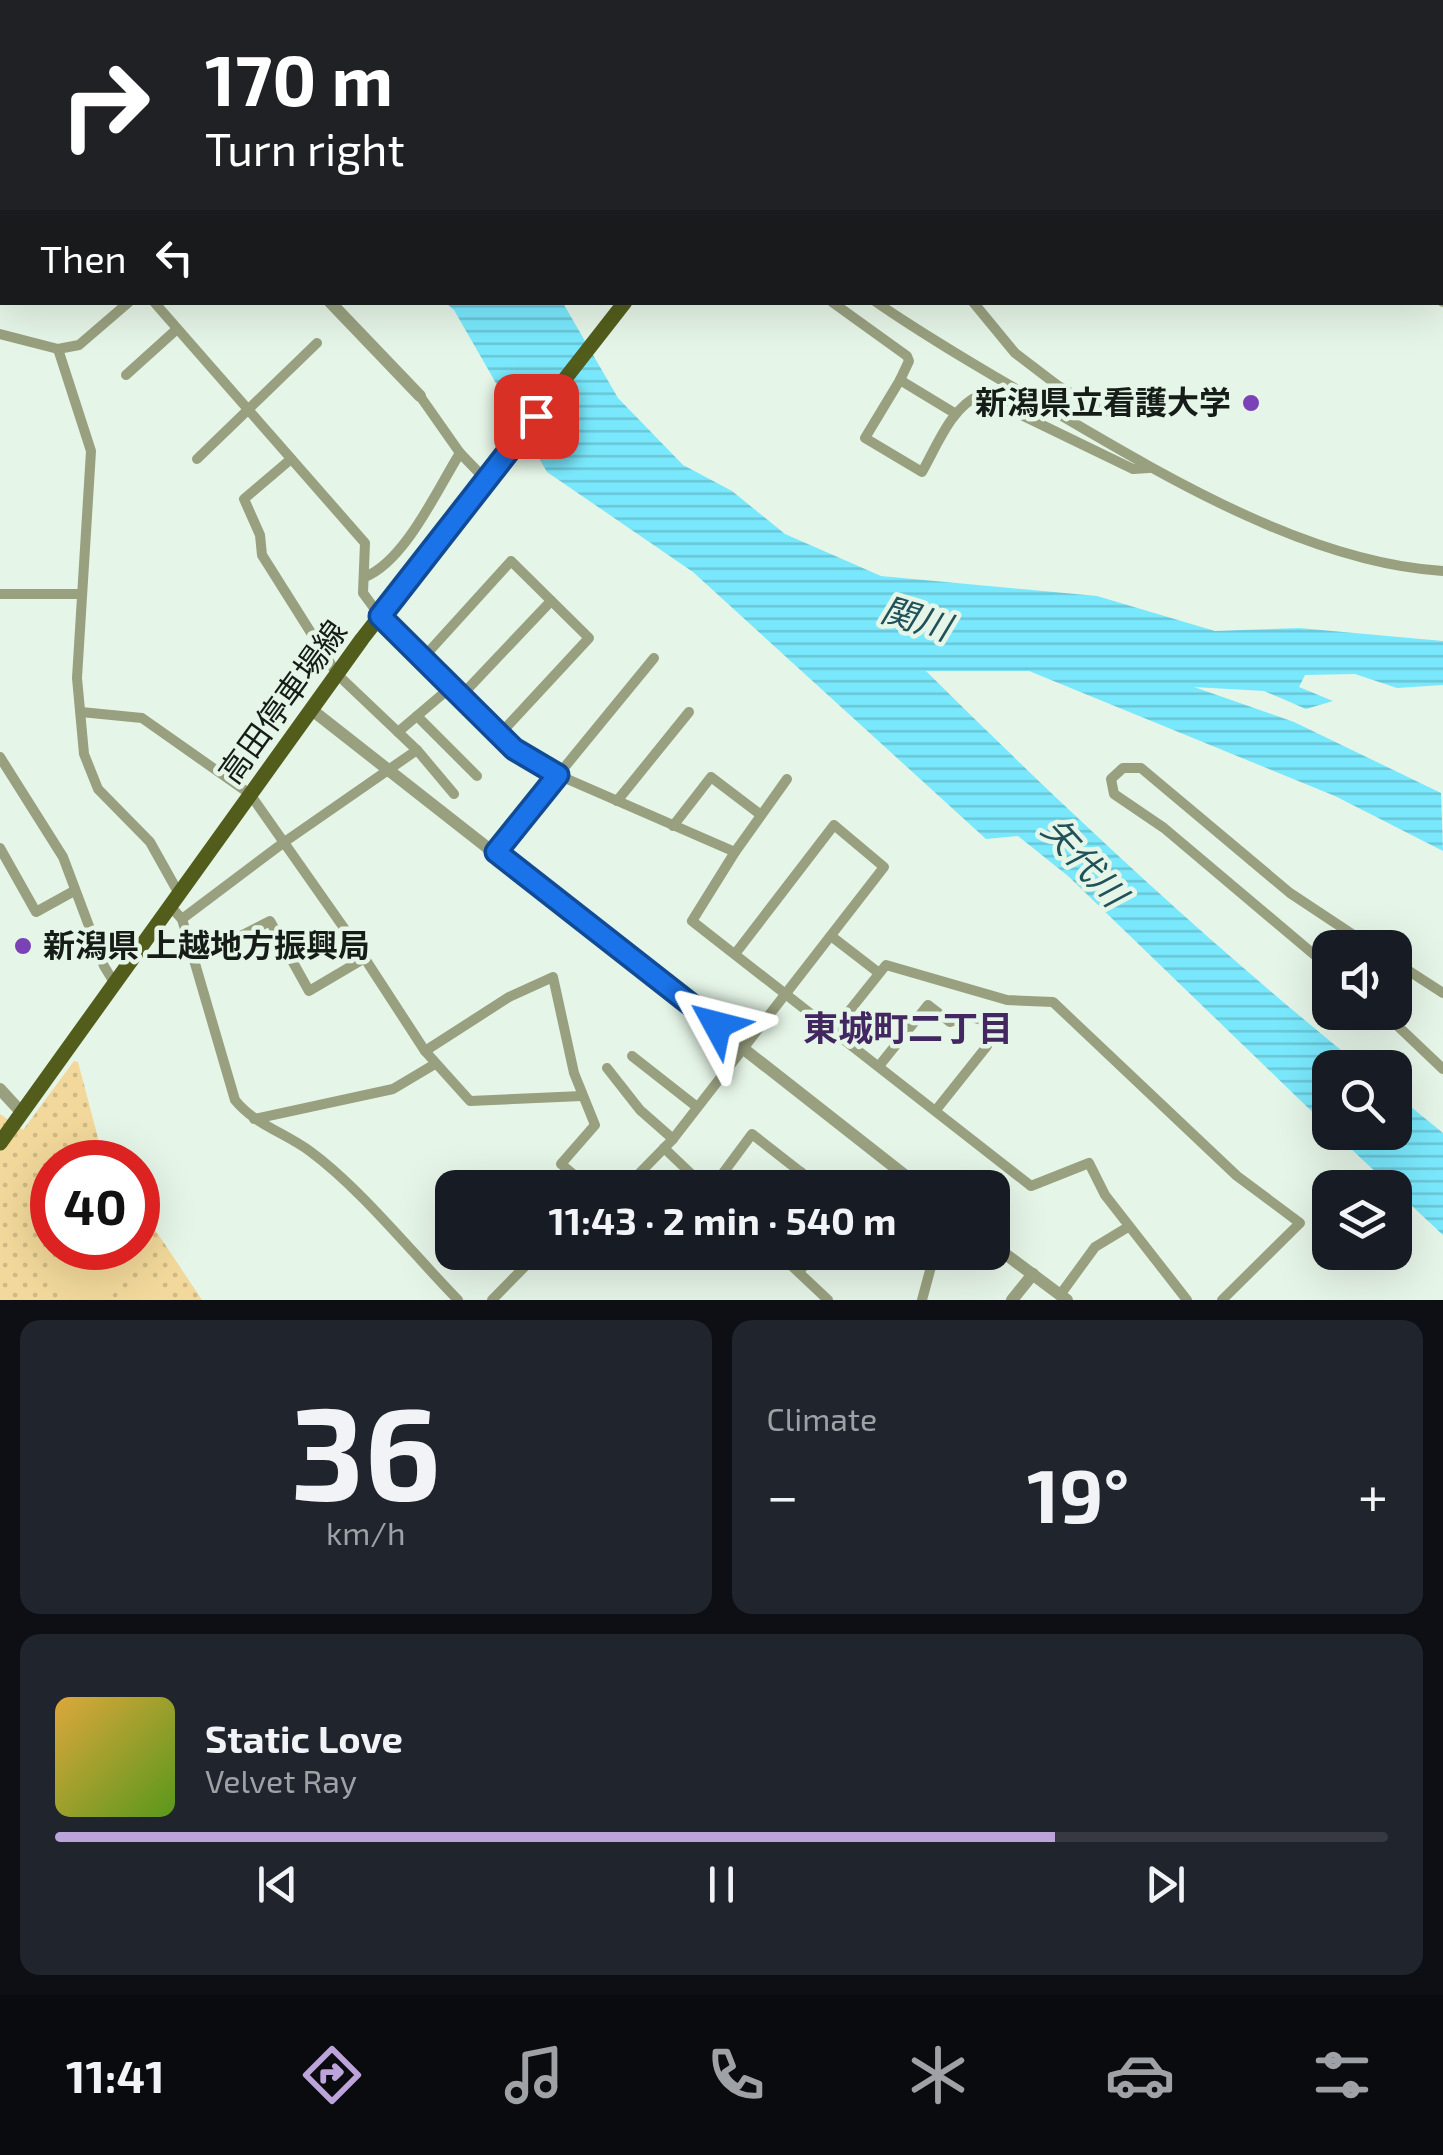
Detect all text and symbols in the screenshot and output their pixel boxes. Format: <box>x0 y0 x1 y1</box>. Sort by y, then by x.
text: 170 m <box>205 36 393 120</box>
icon: right <box>40 40 170 170</box>
text: Turn right <box>205 121 405 175</box>
icon: left <box>147 230 202 285</box>
text: Then <box>40 235 127 281</box>
pin <box>494 374 579 459</box>
place label: 新潟県立看護大学 <box>975 382 1231 420</box>
icon: arrive <box>509 389 564 444</box>
marker: 新潟県立看護大学 <box>1240 392 1262 414</box>
water label: 関川 <box>877 587 960 649</box>
street label: 高田停車場線 <box>210 612 353 790</box>
water label: 矢代川 <box>1035 808 1139 917</box>
place label: 新潟県 上越地方振興局 <box>43 925 370 963</box>
map controls <box>1312 930 1412 1270</box>
button: sound <box>1312 930 1412 1030</box>
marker: 新潟県 上越地方振興局 <box>12 935 34 957</box>
position arrow <box>665 973 769 1077</box>
district label: 東城町二丁目 <box>803 1006 1013 1048</box>
button: search <box>1312 1050 1412 1150</box>
speed limit sign: 40 <box>30 1140 160 1270</box>
button: layers <box>1312 1170 1412 1270</box>
text: 11:43 · 2 min · 540 m <box>548 1197 897 1243</box>
text: 36 <box>291 1370 441 1526</box>
text: Climate <box>767 1399 877 1437</box>
text: 19° <box>1027 1448 1129 1538</box>
text: − <box>767 1461 799 1527</box>
text: + <box>1358 1461 1388 1527</box>
text: km/h <box>326 1513 405 1551</box>
text: Static Love <box>205 1715 403 1761</box>
text: Velvet Ray <box>205 1761 357 1799</box>
icon: previous <box>250 1857 305 1912</box>
icon: pause <box>694 1857 749 1912</box>
icon: next <box>1138 1857 1193 1912</box>
icon: directions <box>297 2040 367 2110</box>
icon: music <box>499 2040 569 2110</box>
icon: phone <box>701 2040 771 2110</box>
icon: climate <box>903 2040 973 2110</box>
icon: car <box>1105 2040 1175 2110</box>
icon: filters <box>1307 2040 1377 2110</box>
text: 11:41 <box>66 2048 165 2102</box>

